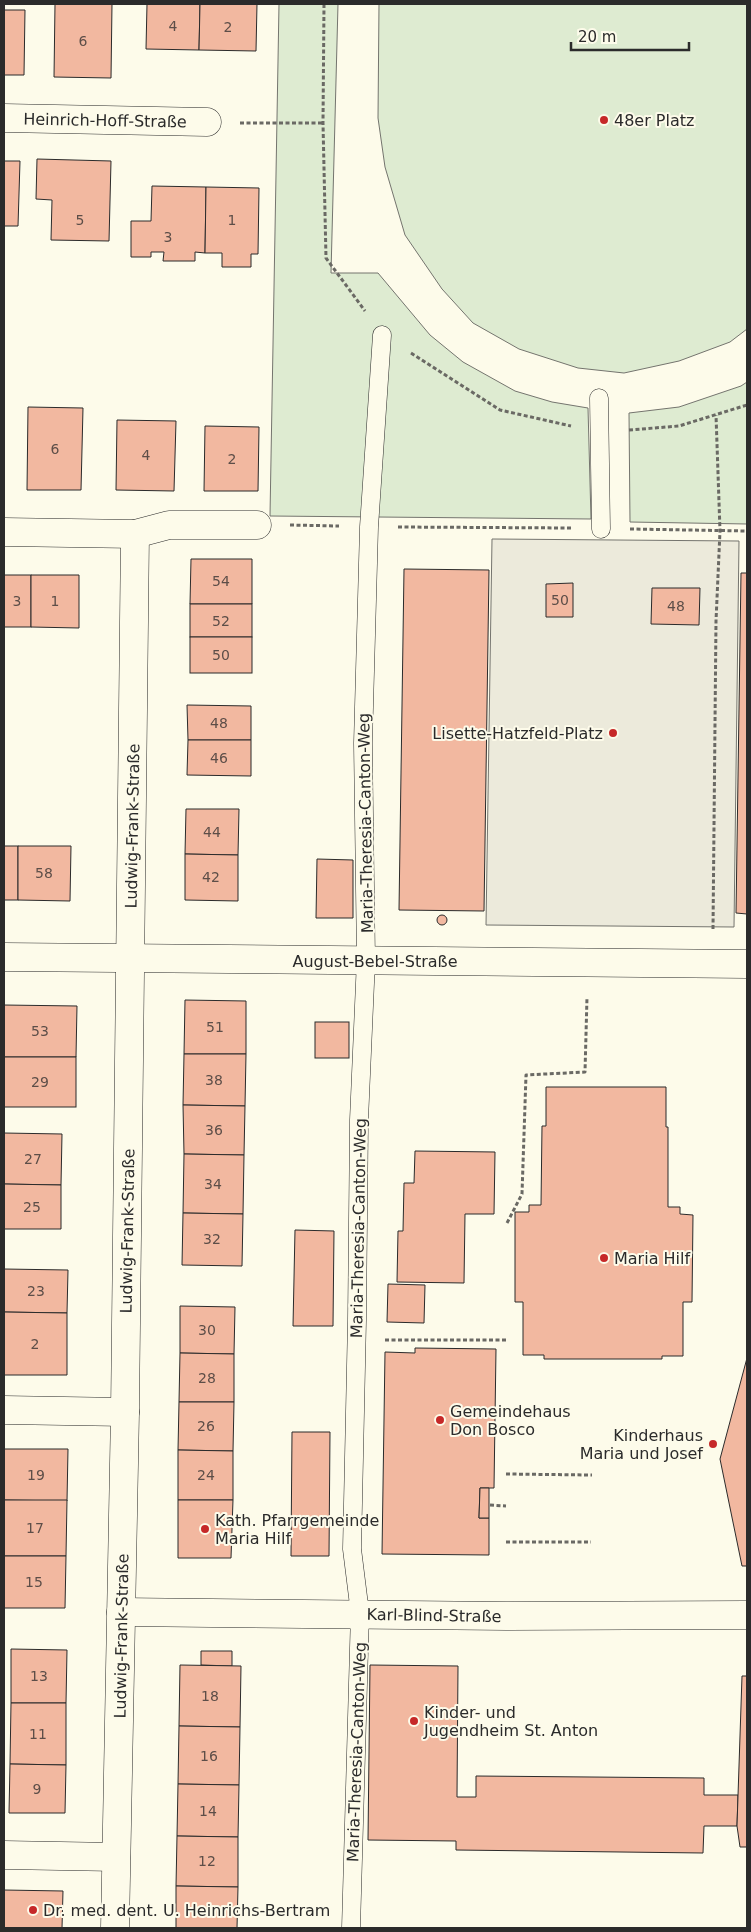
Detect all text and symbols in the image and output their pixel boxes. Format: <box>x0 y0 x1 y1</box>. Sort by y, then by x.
house number: 4 <box>169 18 178 34</box>
house number: 2 <box>224 19 232 35</box>
scale bar <box>571 20 688 52</box>
text: 20 m <box>578 28 616 46</box>
house number: 6 <box>79 33 88 49</box>
street label: Heinrich-Hoff-Straße <box>23 110 187 131</box>
place label: 48er Platz <box>614 111 694 130</box>
marker: 48er Platz <box>598 114 610 126</box>
house number: 5 <box>76 212 84 228</box>
house number: 1 <box>228 212 236 228</box>
house number: 3 <box>164 229 172 245</box>
house number: 6 <box>51 441 60 457</box>
house number: 4 <box>142 447 151 463</box>
house number: 2 <box>228 451 236 467</box>
house number: 54 <box>212 573 230 589</box>
house number: 50 <box>551 592 569 608</box>
house number: 3 <box>13 593 21 609</box>
house number: 1 <box>51 593 59 609</box>
house number: 48 <box>667 598 685 614</box>
house number: 52 <box>212 613 230 629</box>
house number: 50 <box>212 647 230 663</box>
street label: Maria-Theresia-Canton-Weg <box>354 713 377 933</box>
house number: 48 <box>210 715 228 731</box>
place label: Lisette-Hatzfeld-Platz <box>432 724 603 743</box>
marker: Lisette-Hatzfeld-Platz <box>607 727 619 739</box>
street label: Ludwig-Frank-Straße <box>122 743 143 909</box>
house number: 46 <box>210 750 228 766</box>
house number: 44 <box>203 824 221 840</box>
house number: 58 <box>35 865 53 881</box>
house number: 42 <box>202 869 220 885</box>
street label: August-Bebel-Straße <box>293 952 457 971</box>
house number: 51 <box>206 1019 224 1035</box>
house number: 53 <box>31 1023 49 1039</box>
house number: 38 <box>205 1072 223 1088</box>
house number: 29 <box>31 1074 49 1090</box>
street label: Maria-Theresia-Canton-Weg <box>347 1118 370 1338</box>
house number: 36 <box>205 1122 223 1138</box>
street label: Ludwig-Frank-Straße <box>117 1148 138 1314</box>
house number: 27 <box>24 1151 42 1167</box>
house number: 34 <box>204 1176 222 1192</box>
house number: 25 <box>23 1199 41 1215</box>
house number: 32 <box>203 1231 221 1247</box>
place label: Maria Hilf <box>614 1249 690 1268</box>
marker: Maria Hilf <box>598 1252 610 1264</box>
house number: 23 <box>27 1283 45 1299</box>
house number: 30 <box>198 1322 216 1338</box>
house number: 2 <box>31 1336 39 1352</box>
house number: 28 <box>198 1370 216 1386</box>
place label: Gemeindehaus Don Bosco <box>450 1402 571 1439</box>
marker: Gemeindehaus Don Bosco <box>434 1414 446 1426</box>
house number: 26 <box>197 1418 215 1434</box>
place label: Kinderhaus Maria und Josef <box>580 1426 703 1463</box>
marker: Kinderhaus Maria und Josef <box>707 1438 719 1450</box>
house number: 19 <box>27 1467 45 1483</box>
house number: 24 <box>197 1467 215 1483</box>
place label: Kath. Pfarrgemeinde Maria Hilf <box>215 1511 379 1548</box>
house number: 17 <box>26 1520 44 1536</box>
marker: Kath. Pfarrgemeinde Maria Hilf <box>199 1523 211 1535</box>
street label: Ludwig-Frank-Straße <box>111 1553 132 1719</box>
house number: 15 <box>25 1574 43 1590</box>
street label: Karl-Blind-Straße <box>366 1605 502 1626</box>
street label: Maria-Theresia-Canton-Weg <box>343 1642 370 1862</box>
house number: 13 <box>30 1668 48 1684</box>
house number: 18 <box>201 1688 219 1704</box>
place label: Kinder- und Jugendheim St. Anton <box>423 1703 598 1740</box>
marker: Kinder- und Jugendheim St. Anton <box>408 1715 420 1727</box>
house number: 11 <box>29 1726 47 1742</box>
house number: 16 <box>200 1748 218 1764</box>
house number: 9 <box>33 1781 41 1797</box>
house number: 14 <box>199 1803 217 1819</box>
house number: 12 <box>198 1853 216 1869</box>
place label: Dr. med. dent. U. Heinrichs-Bertram <box>43 1901 330 1920</box>
marker: Dr. med. dent. U. Heinrichs-Bertram <box>27 1904 39 1916</box>

